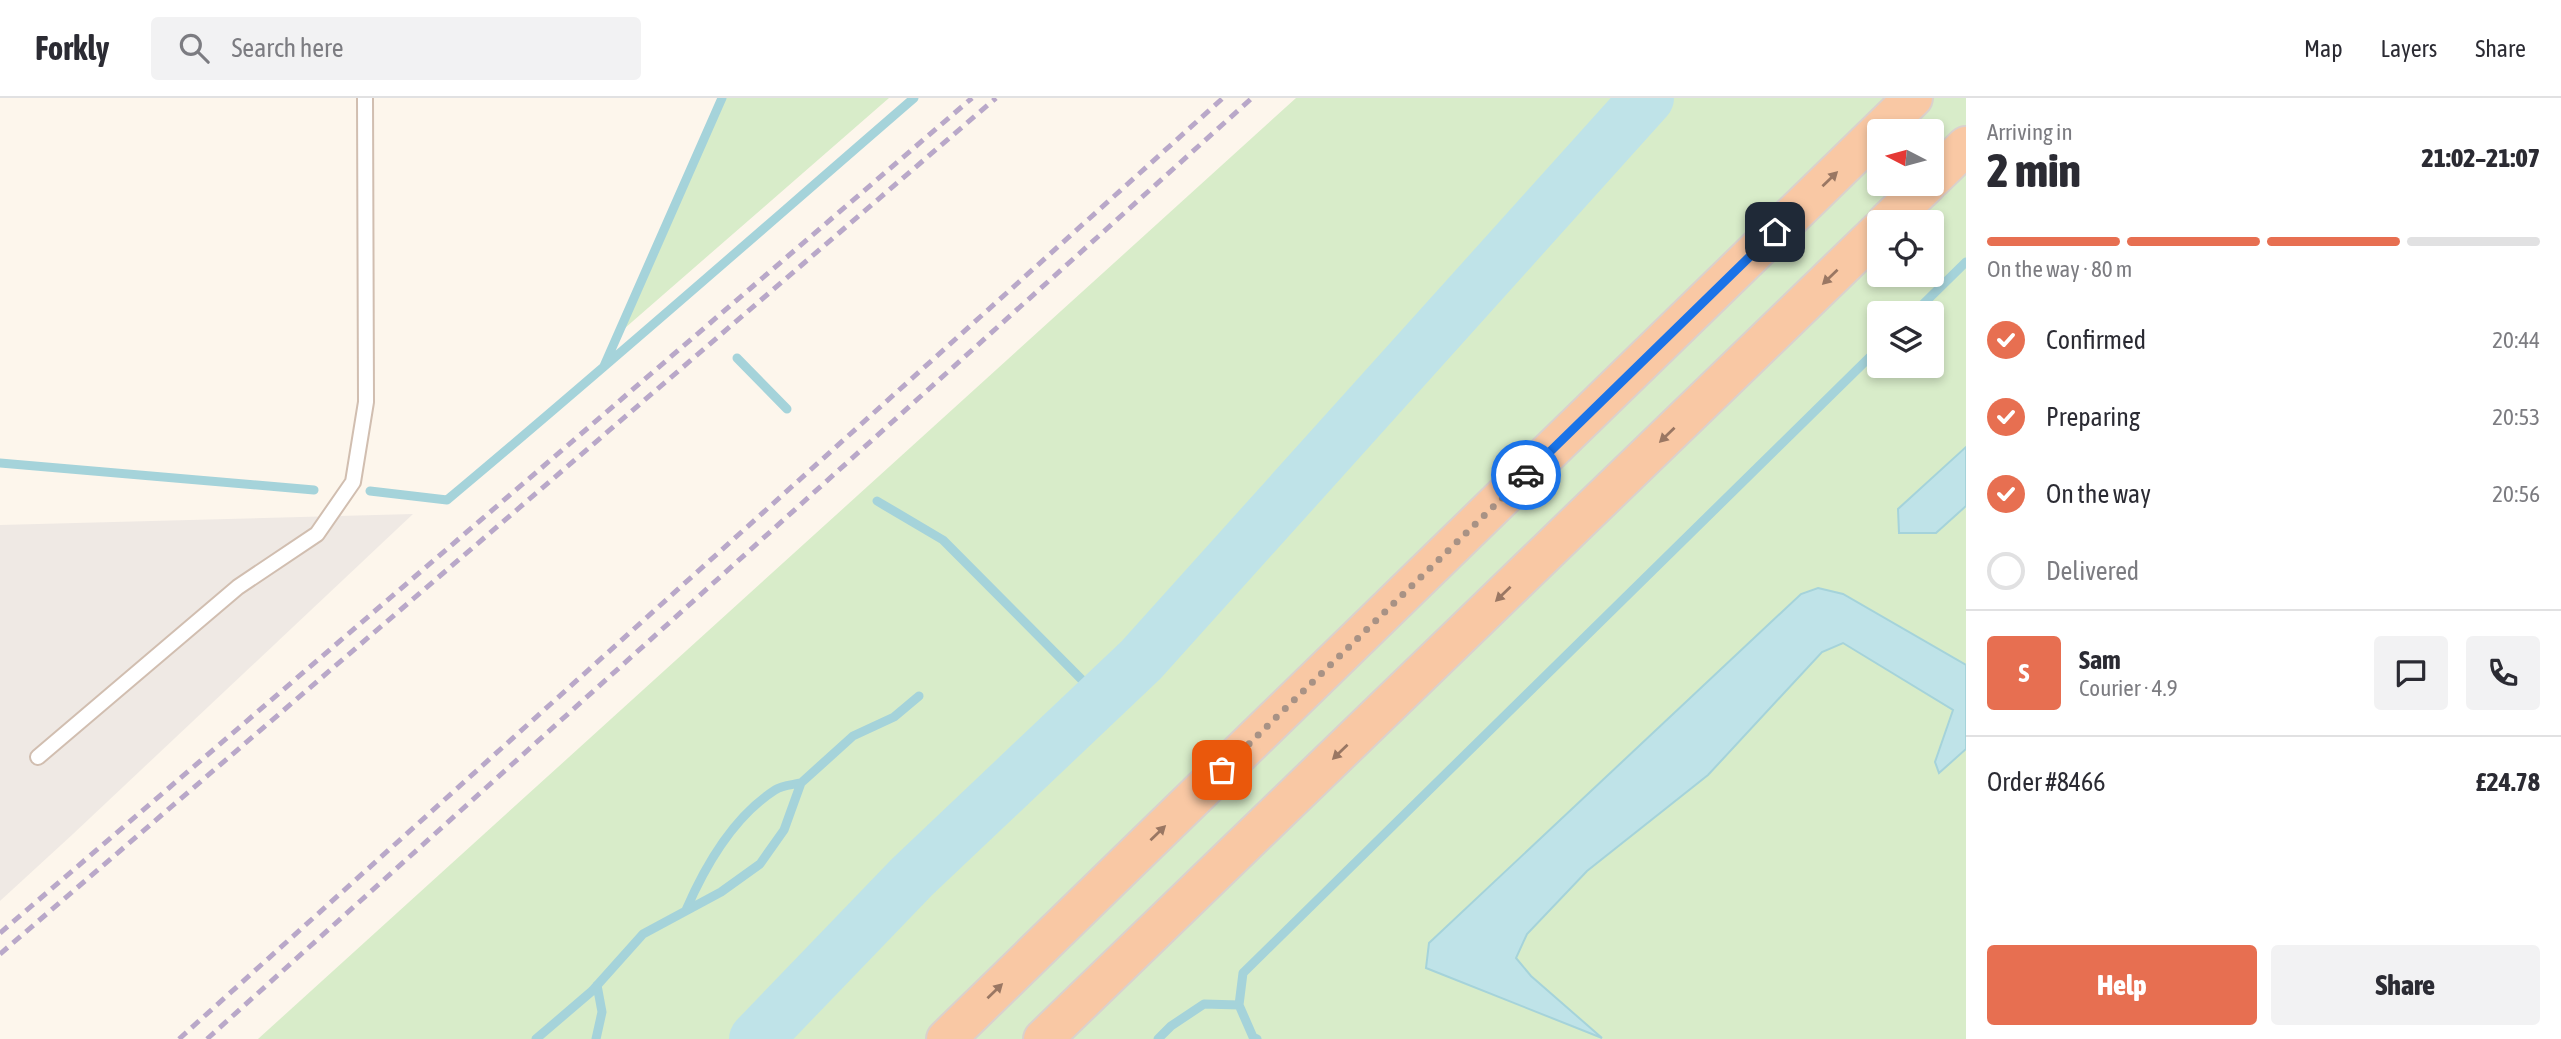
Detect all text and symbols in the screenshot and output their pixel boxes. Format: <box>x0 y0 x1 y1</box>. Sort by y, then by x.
search box <box>151 17 641 80</box>
text: Forkly <box>35 29 109 67</box>
icon: search <box>175 29 213 67</box>
text: Search here <box>231 33 344 63</box>
text: Map <box>2304 35 2343 62</box>
text: Layers <box>2381 35 2437 62</box>
text: Share <box>2475 35 2526 62</box>
north arrow <box>1867 119 1944 196</box>
map controls <box>1867 119 1944 378</box>
text: Arriving in <box>1987 119 2073 145</box>
text: 21:02–21:07 <box>2422 143 2540 173</box>
text: 2 min <box>1987 144 2081 197</box>
one-way arrow <box>1821 171 1838 187</box>
pin <box>1745 202 1805 262</box>
button: locate <box>1867 210 1944 287</box>
icon: home <box>1756 213 1794 251</box>
text: On the way · 80 m <box>1987 256 2132 282</box>
one-way arrow <box>1822 269 1839 286</box>
button: layers <box>1867 301 1944 378</box>
icon: check <box>1987 321 2025 359</box>
text: Confirmed <box>2046 325 2146 355</box>
text: 20:44 <box>2492 327 2540 353</box>
icon: check <box>1987 398 2025 436</box>
text: Preparing <box>2046 402 2140 432</box>
text: 20:53 <box>2492 404 2540 430</box>
one-way arrow <box>1659 427 1676 443</box>
courier <box>1491 440 1561 510</box>
icon: car <box>1507 456 1545 494</box>
icon: check <box>1987 475 2025 513</box>
text: On the way <box>2046 479 2151 509</box>
text: 20:56 <box>2492 481 2540 507</box>
text: Delivered <box>2046 556 2139 586</box>
one-way arrow <box>1495 585 1512 602</box>
button: chat <box>2374 636 2448 710</box>
button: phone <box>2466 636 2540 710</box>
text: Sam <box>2079 645 2121 675</box>
text: S <box>2019 658 2029 688</box>
text: Courier · 4.9 <box>2079 675 2178 701</box>
pin <box>1192 740 1252 800</box>
one-way arrow <box>1332 743 1349 759</box>
icon: bag <box>1203 751 1241 789</box>
text: Order #8466 <box>1987 767 2106 797</box>
text: £24.78 <box>2476 767 2540 797</box>
one-way arrow <box>1149 824 1166 841</box>
button: Help <box>1987 945 2257 1025</box>
button: Share <box>2271 945 2540 1025</box>
one-way arrow <box>986 983 1003 1000</box>

